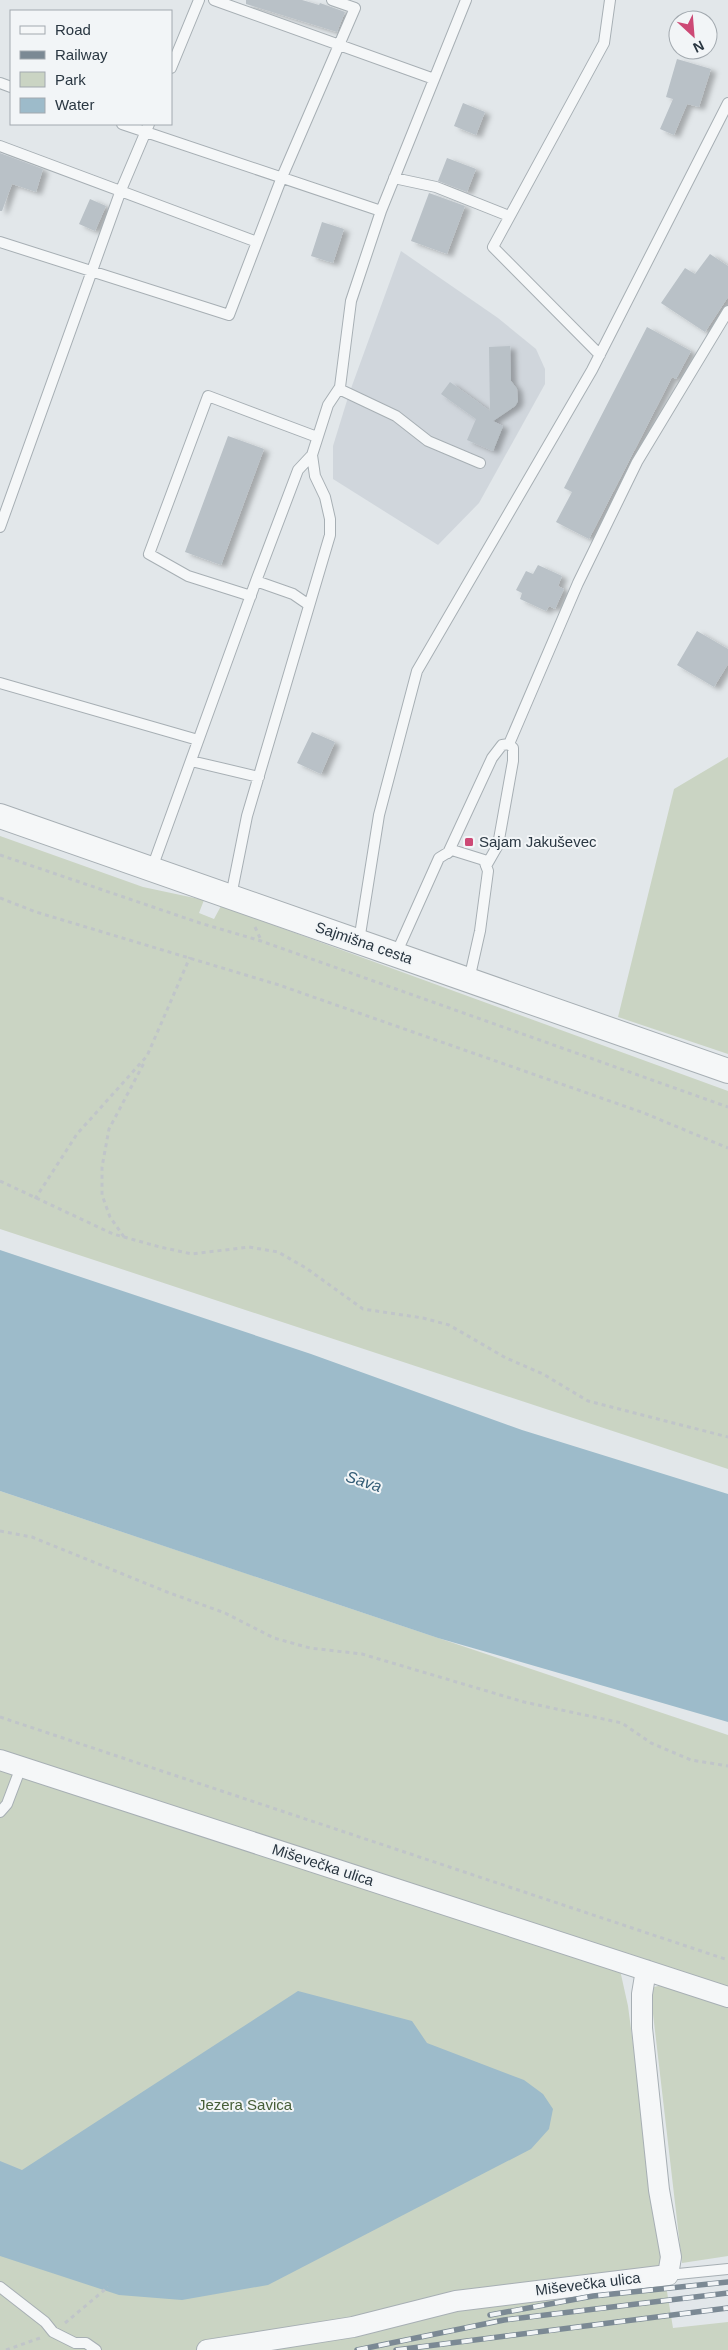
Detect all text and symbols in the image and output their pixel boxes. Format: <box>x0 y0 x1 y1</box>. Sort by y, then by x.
legend <box>10 10 172 125</box>
north arrow <box>668 10 718 60</box>
text: Road <box>55 21 91 38</box>
text: N <box>691 37 707 56</box>
text: Railway <box>55 46 108 63</box>
text: Park <box>55 71 86 88</box>
text: Water <box>55 96 94 113</box>
place label: Sajam Jakuševec <box>479 833 597 850</box>
marker: Sajam Jakuševec <box>463 836 475 848</box>
street label: Sajmišna cesta <box>313 918 416 967</box>
water label: Sava <box>344 1468 384 1495</box>
street label: Miševečka ulica <box>270 1840 377 1889</box>
park label: Jezera Savica <box>198 2096 293 2113</box>
street label: Miševečka ulica <box>534 2269 642 2298</box>

